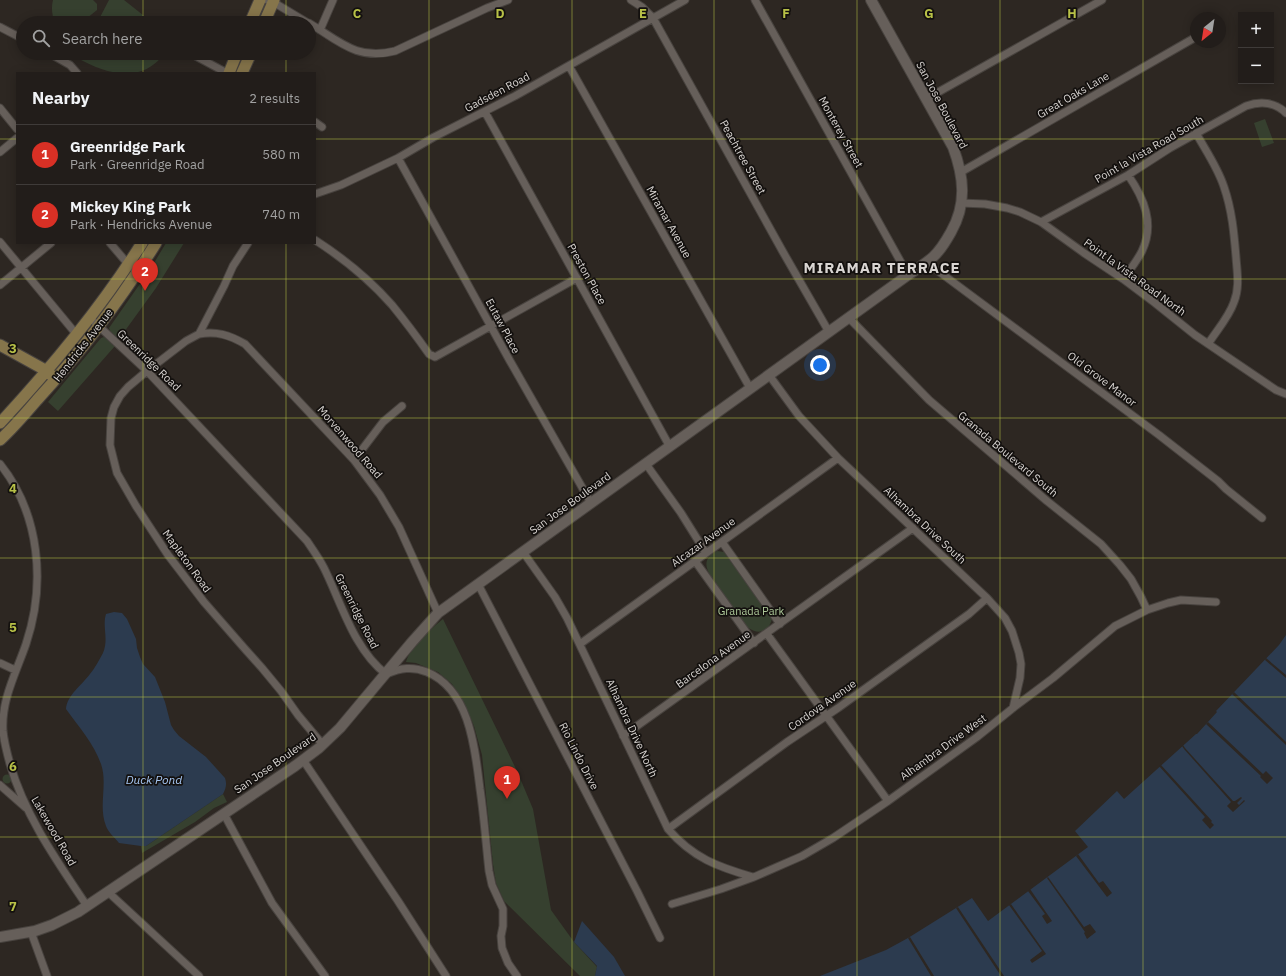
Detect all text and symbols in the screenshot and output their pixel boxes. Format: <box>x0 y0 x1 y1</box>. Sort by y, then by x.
text: C <box>353 5 362 22</box>
text: D <box>495 5 505 22</box>
text: E <box>639 5 647 22</box>
text: F <box>782 5 790 22</box>
text: G <box>924 5 934 22</box>
text: H <box>1067 5 1077 22</box>
north arrow <box>1190 12 1226 48</box>
map controls <box>1238 12 1274 84</box>
button: + <box>1238 12 1274 48</box>
search box <box>16 16 316 60</box>
icon: search <box>30 27 52 49</box>
text: Search here <box>62 29 142 48</box>
button: − <box>1238 48 1274 84</box>
street label: San Jose Boulevard <box>913 59 971 151</box>
street label: Gadsden Road <box>462 69 532 115</box>
street label: Great Oaks Lane <box>1034 69 1112 121</box>
text: Nearby <box>32 87 90 109</box>
text: 2 results <box>249 90 300 107</box>
street label: Monterey Street <box>816 94 866 170</box>
street label: Point la Vista Road South <box>1092 112 1206 186</box>
street label: Peachtree Street <box>717 117 769 197</box>
text: Greenridge Park <box>70 137 185 156</box>
text: 1 <box>41 146 49 163</box>
text: 580 m <box>262 146 300 163</box>
text: Park · Greenridge Road <box>70 156 205 173</box>
street label: Miramar Avenue <box>643 183 695 261</box>
text: Mickey King Park <box>70 197 191 216</box>
text: 2 <box>41 206 49 223</box>
text: 740 m <box>262 206 300 223</box>
text: Park · Hendricks Avenue <box>70 216 212 233</box>
street label: Point la Vista Road North <box>1081 235 1189 319</box>
street label: Preston Place <box>564 241 610 307</box>
pin: 2 <box>132 258 158 291</box>
district label: MIRAMAR TERRACE <box>803 258 961 277</box>
street label: Eutaw Place <box>483 296 523 356</box>
street label: Hendricks Avenue <box>50 306 116 384</box>
street label: Greenridge Road <box>114 326 184 394</box>
text: 3 <box>9 340 17 357</box>
street label: Old Grove Manor <box>1065 349 1139 409</box>
your location <box>810 355 830 375</box>
street label: Morvenwood Road <box>315 403 385 481</box>
street label: Granada Boulevard South <box>955 408 1061 500</box>
street label: San Jose Boulevard <box>527 469 613 537</box>
text: 4 <box>9 480 17 497</box>
street label: Alhambra Drive South <box>881 483 969 567</box>
street label: Alcazar Avenue <box>668 514 738 570</box>
street label: Mapleton Road <box>159 527 215 595</box>
street label: Greenridge Road <box>332 571 382 651</box>
park label: Granada Park <box>718 604 785 618</box>
text: 5 <box>9 619 17 636</box>
street label: Barcelona Avenue <box>673 627 753 691</box>
street label: Cordova Avenue <box>785 676 859 734</box>
street label: Alhambra Drive North <box>603 677 661 779</box>
street label: Alhambra Drive West <box>897 711 989 783</box>
street label: Rio Lindo Drive <box>556 720 602 792</box>
street label: San Jose Boulevard <box>231 729 319 797</box>
text: 6 <box>9 758 17 775</box>
pin: 1 <box>494 766 520 799</box>
water label: Duck Pond <box>126 772 182 787</box>
street label: Lakewood Road <box>28 794 80 868</box>
text: 7 <box>9 898 17 915</box>

